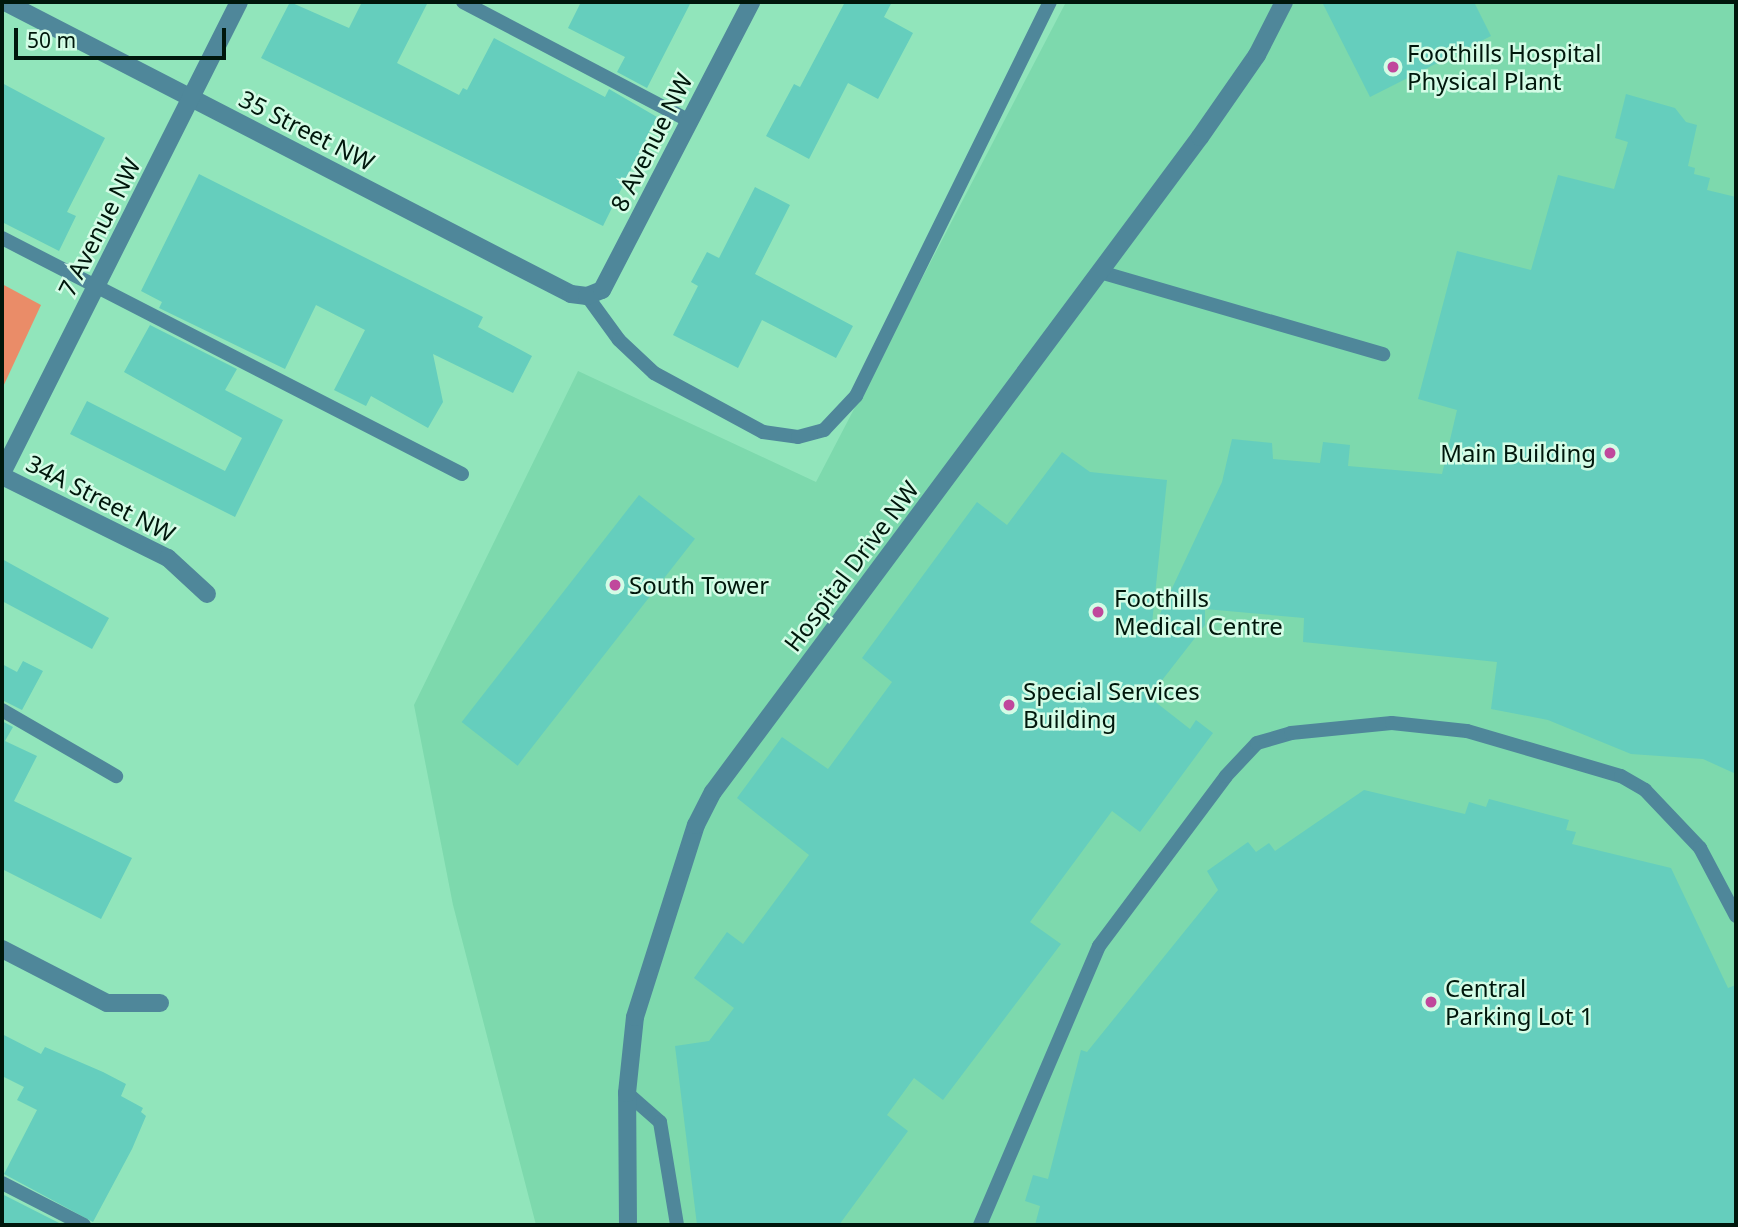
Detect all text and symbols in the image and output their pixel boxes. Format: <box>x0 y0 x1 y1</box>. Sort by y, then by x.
scale bar <box>18 14 229 58</box>
text: 50 m <box>27 26 76 54</box>
place label: Foothills Hospital Physical Plant <box>1407 39 1601 95</box>
marker: Foothills Hospital Physical Plant <box>1385 59 1401 75</box>
street label: 8 Avenue NW <box>604 68 698 216</box>
street label: 35 Street NW <box>235 84 379 176</box>
street label: 7 Avenue NW <box>52 153 146 301</box>
place label: Main Building <box>1440 439 1596 467</box>
marker: Main Building <box>1602 445 1618 461</box>
street label: 34A Street NW <box>22 448 180 548</box>
street label: Hospital Drive NW <box>778 475 924 657</box>
place label: South Tower <box>629 571 769 599</box>
marker: South Tower <box>607 577 623 593</box>
place label: Foothills Medical Centre <box>1114 584 1283 640</box>
marker: Foothills Medical Centre <box>1088 602 1108 622</box>
place label: Special Services Building <box>1023 677 1200 733</box>
marker: Special Services Building <box>1001 697 1017 713</box>
place label: Central Parking Lot 1 <box>1445 974 1593 1030</box>
marker: Central Parking Lot 1 <box>1423 994 1439 1010</box>

